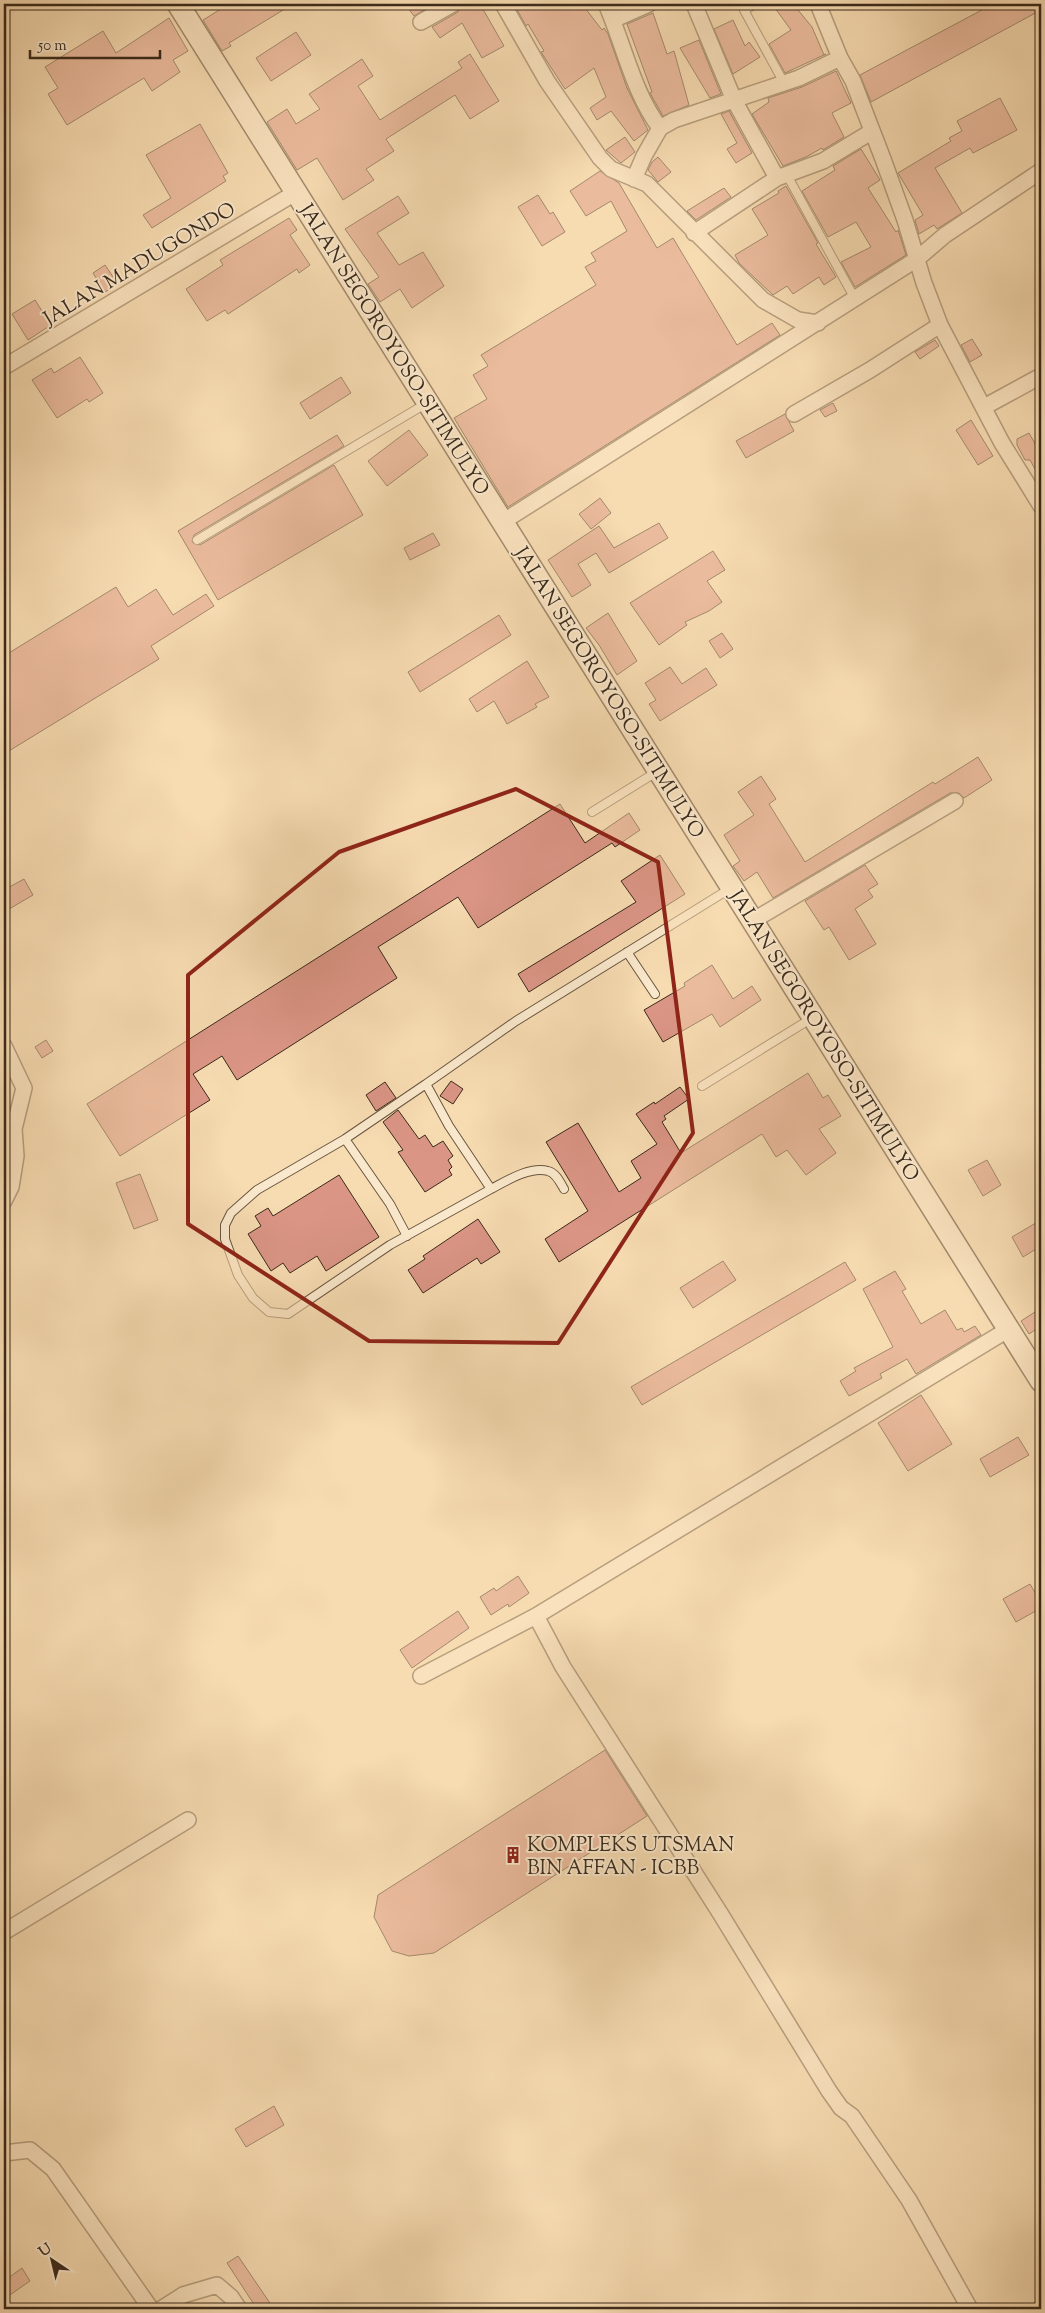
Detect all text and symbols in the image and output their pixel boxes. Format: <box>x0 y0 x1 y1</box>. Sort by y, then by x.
scale bar <box>30 28 160 60</box>
text: 50 m <box>37 36 67 57</box>
street label: JALAN MADUGONDO <box>38 196 242 335</box>
street label: JALAN SEGOROYOSO-SITIMULYO <box>290 198 495 502</box>
street label: JALAN SEGOROYOSO-SITIMULYO <box>505 541 710 845</box>
street label: JALAN SEGOROYOSO-SITIMULYO <box>720 884 925 1188</box>
place label: KOMPLEKS UTSMAN BIN AFFAN - ICBB <box>527 1832 734 1884</box>
building icon: KOMPLEKS UTSMAN BIN AFFAN - ICBB <box>503 1845 523 1865</box>
north arrow <box>28 2236 78 2286</box>
text: U <box>35 2239 57 2262</box>

